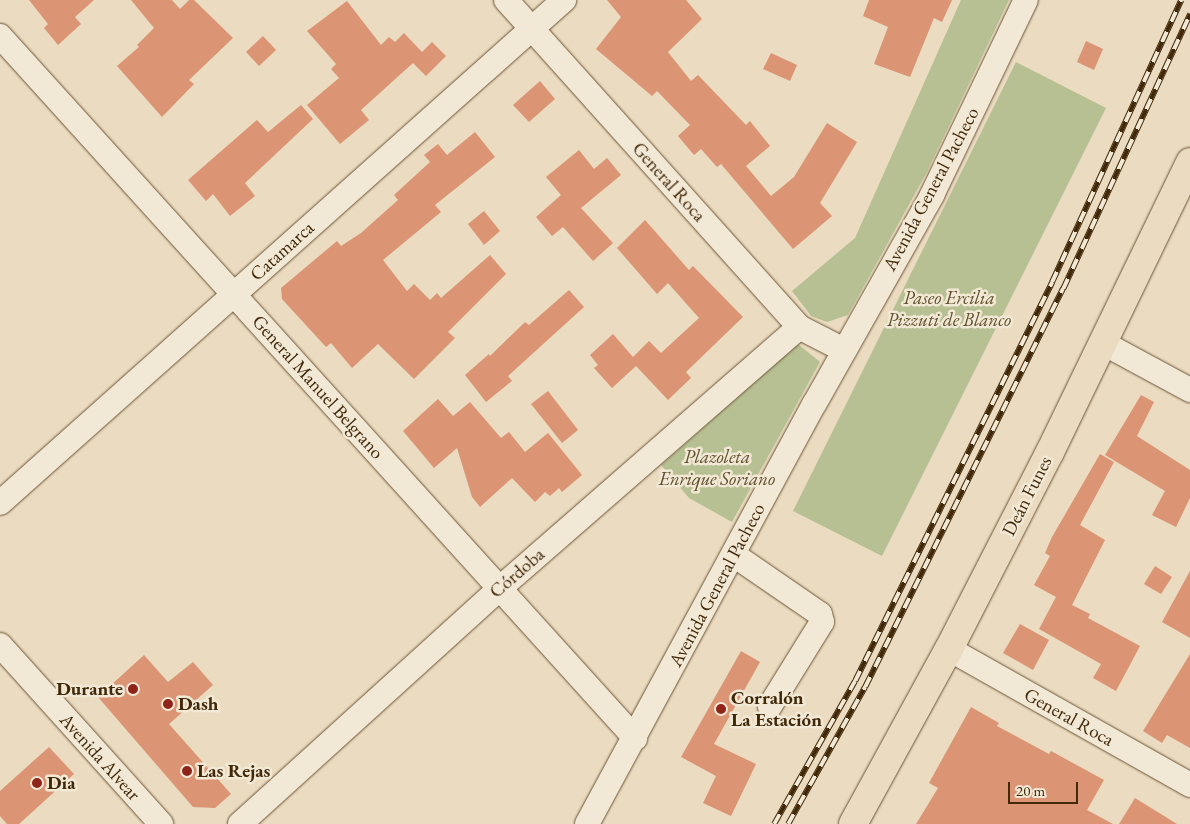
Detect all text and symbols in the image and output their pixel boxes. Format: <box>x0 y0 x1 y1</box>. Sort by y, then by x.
street label: Avenida General Pacheco <box>878 103 984 275</box>
street label: General Roca <box>627 138 711 226</box>
street label: Catamarca <box>245 216 319 286</box>
park label: Paseo Ercilia Pizzuti de Blanco <box>887 287 1011 331</box>
street label: General Manuel Belgrano <box>247 310 389 464</box>
park label: Plazoleta Enrique Soriano <box>659 446 775 490</box>
street label: Deán Funes <box>997 452 1057 540</box>
street label: Avenida General Pacheco <box>664 499 770 671</box>
street label: Córdoba <box>485 543 549 603</box>
place label: Durante <box>56 678 123 700</box>
marker: Durante <box>127 683 139 695</box>
street label: General Roca <box>1020 683 1118 751</box>
place label: Corralón La Estación <box>731 687 822 731</box>
place label: Dash <box>178 693 218 715</box>
marker: Dash <box>162 698 174 710</box>
marker: Corralón La Estación <box>715 703 727 715</box>
street label: Avenida Alvear <box>55 709 145 805</box>
place label: Las Rejas <box>197 760 270 782</box>
marker: Las Rejas <box>181 765 193 777</box>
place label: Dia <box>47 772 75 794</box>
scale bar <box>1010 772 1080 804</box>
marker: Dia <box>31 777 43 789</box>
text: 20 m <box>1016 781 1045 800</box>

